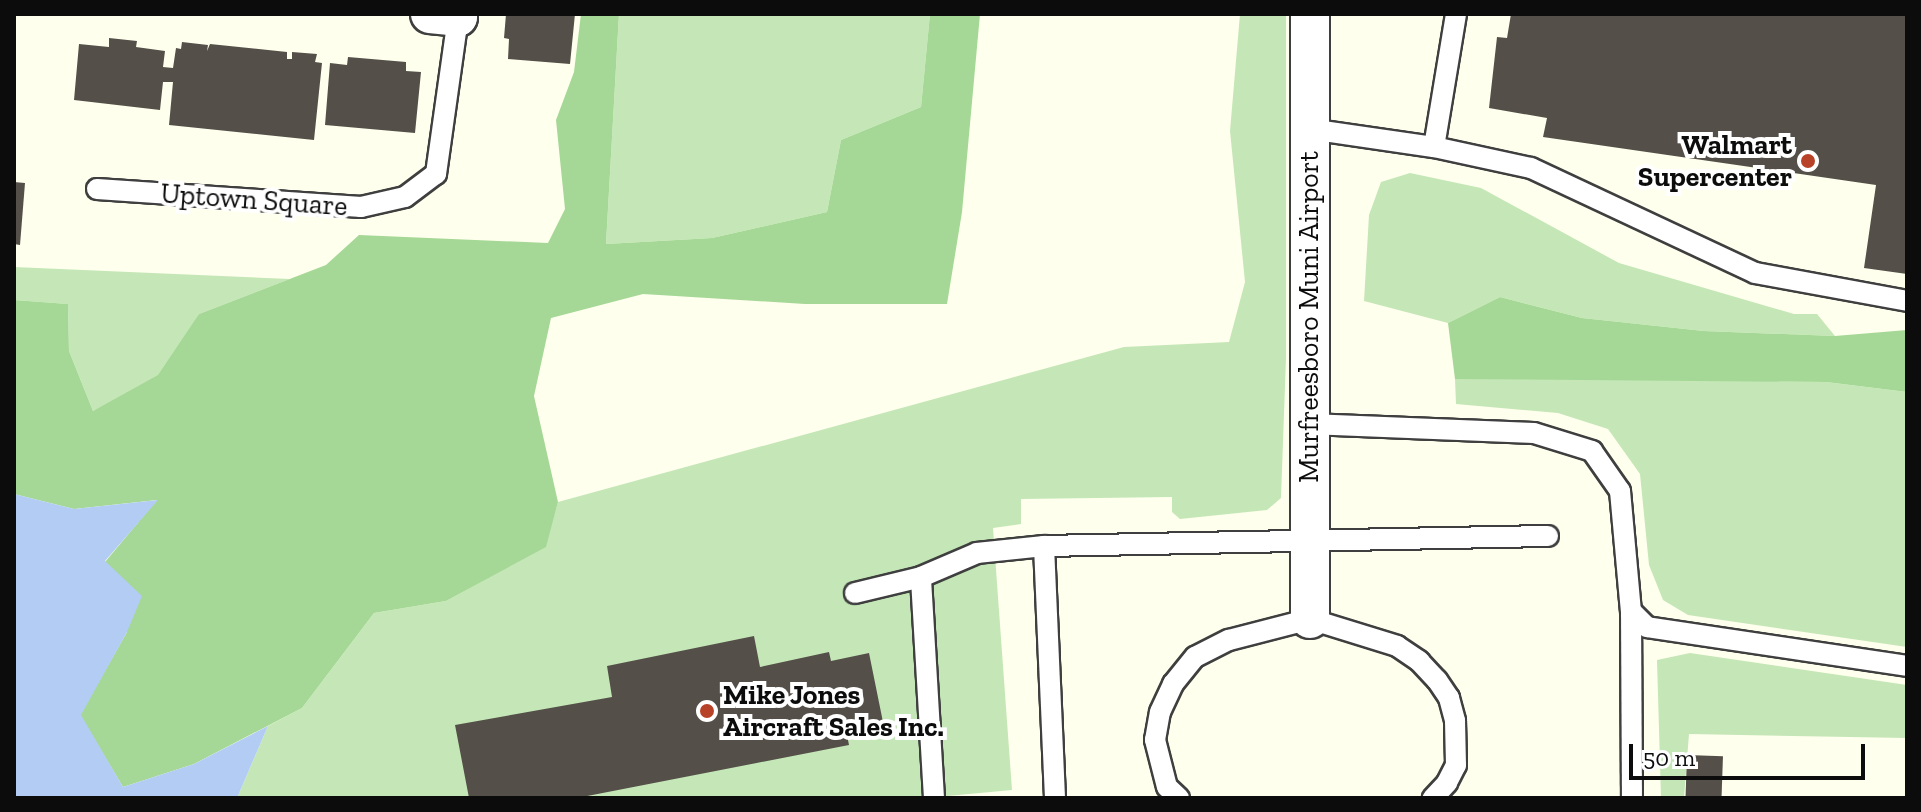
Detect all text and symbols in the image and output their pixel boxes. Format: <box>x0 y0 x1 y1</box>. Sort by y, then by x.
place label: Walmart Supercenter <box>1638 128 1792 194</box>
street label: Murfreesboro Muni Airport <box>1292 151 1326 483</box>
marker: Walmart Supercenter <box>1799 152 1817 170</box>
street label: Uptown Square <box>159 177 349 223</box>
place label: Mike Jones Aircraft Sales Inc. <box>723 678 944 744</box>
marker: Mike Jones Aircraft Sales Inc. <box>698 702 716 720</box>
scale bar <box>1633 728 1869 778</box>
text: 50 m <box>1643 743 1695 772</box>

